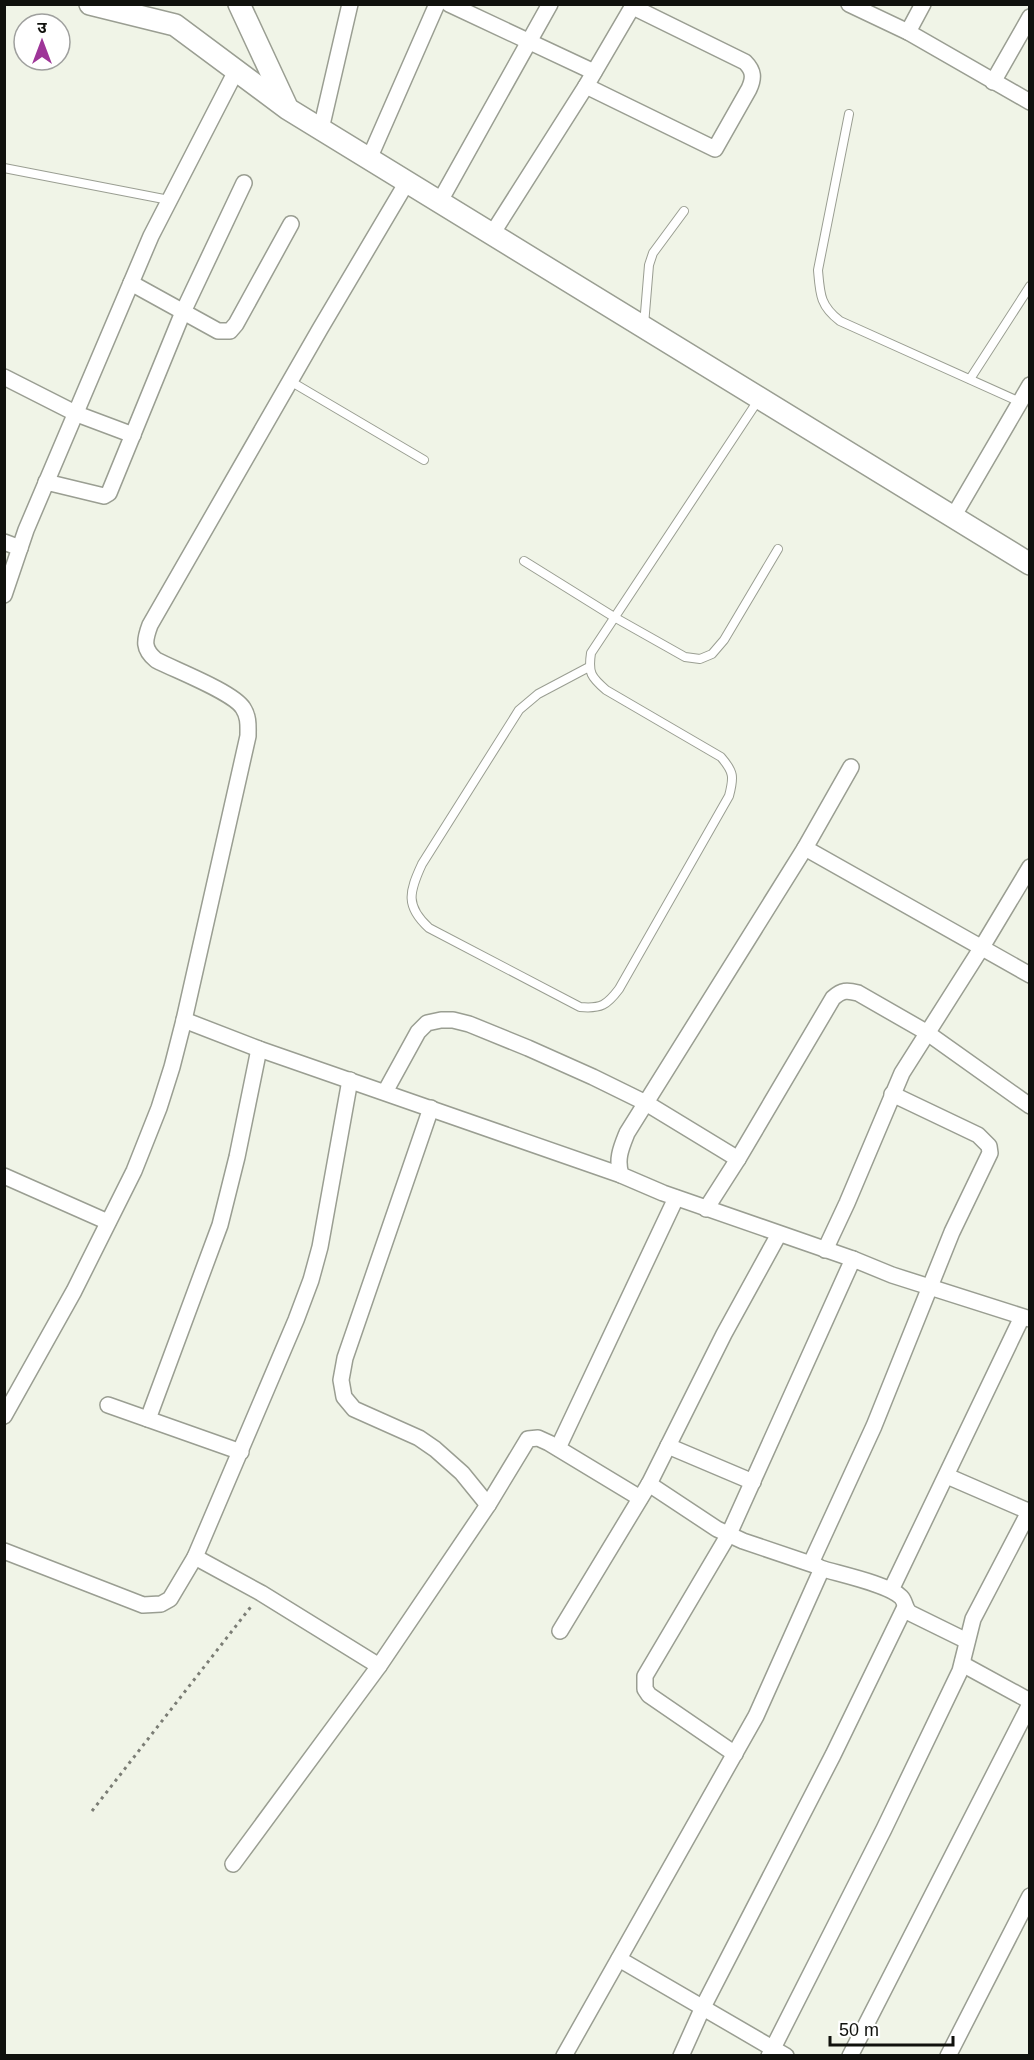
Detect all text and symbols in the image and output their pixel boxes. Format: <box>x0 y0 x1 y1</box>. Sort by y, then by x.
north arrow <box>12 12 72 72</box>
text: उ <box>37 19 47 36</box>
scale bar <box>830 2009 953 2047</box>
text: 50 m <box>839 2020 879 2040</box>

